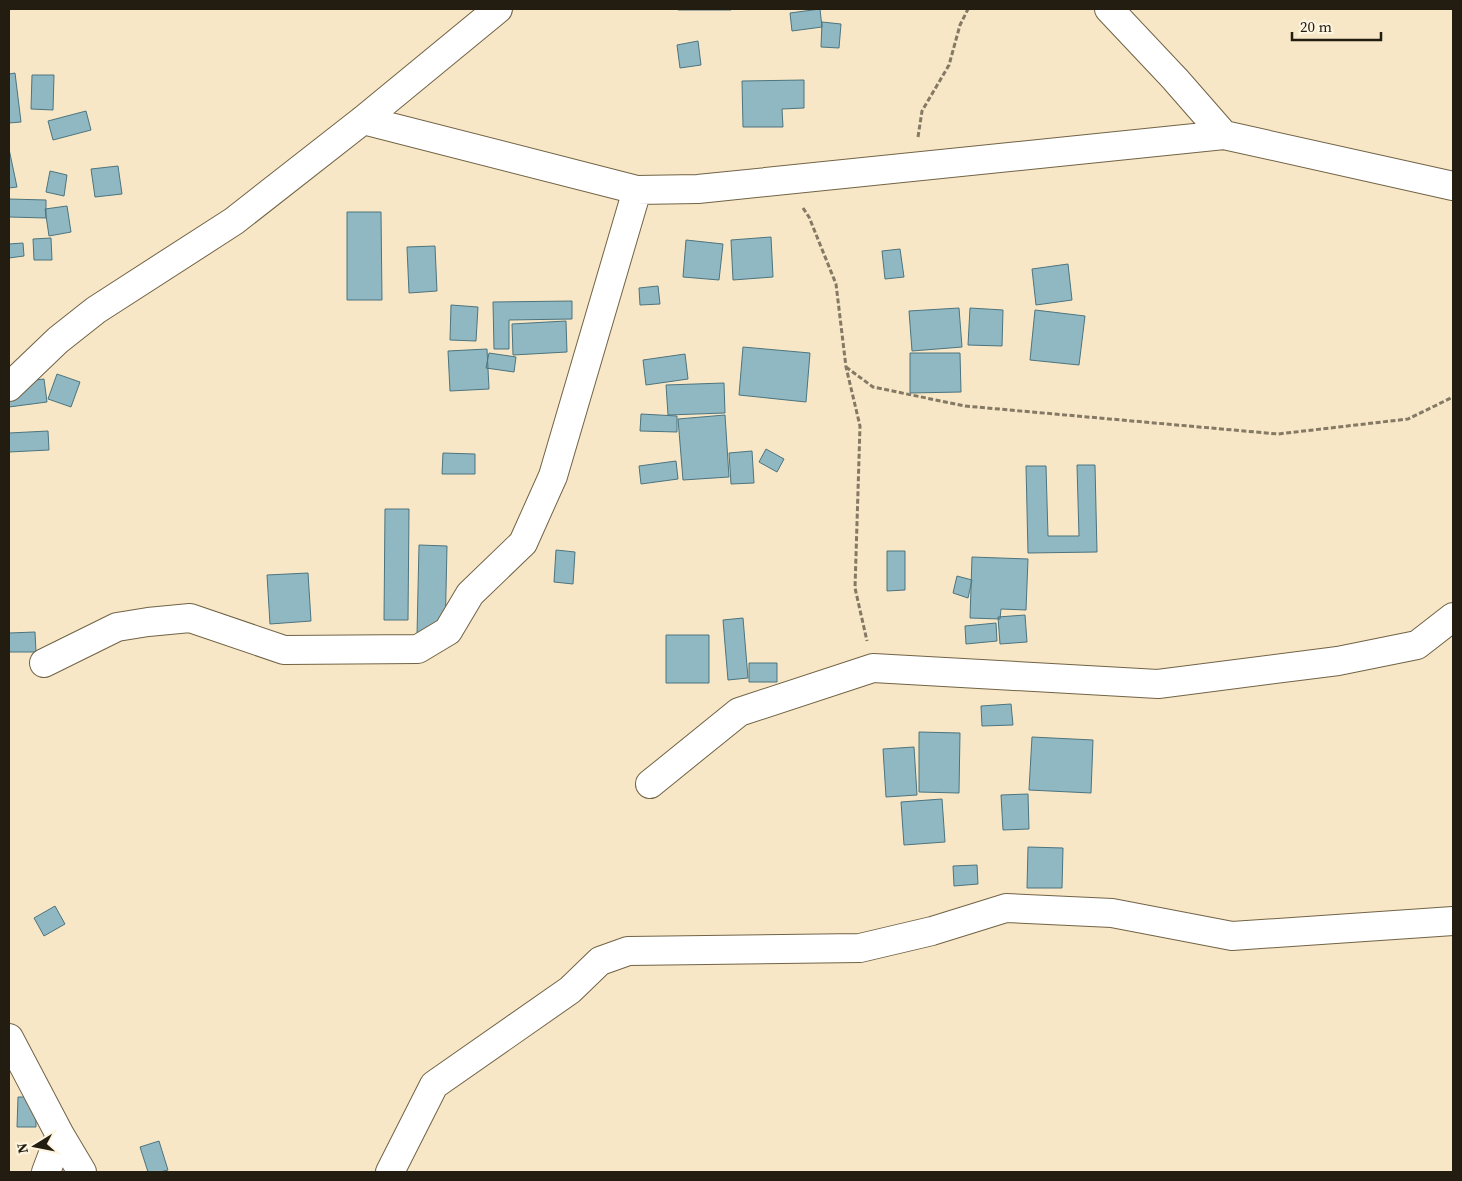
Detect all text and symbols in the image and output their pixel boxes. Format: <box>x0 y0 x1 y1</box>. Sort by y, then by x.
scale bar <box>1292 10 1381 42</box>
text: 20 m <box>1300 16 1332 37</box>
north arrow <box>10 1121 60 1171</box>
text: N <box>11 1141 33 1155</box>

